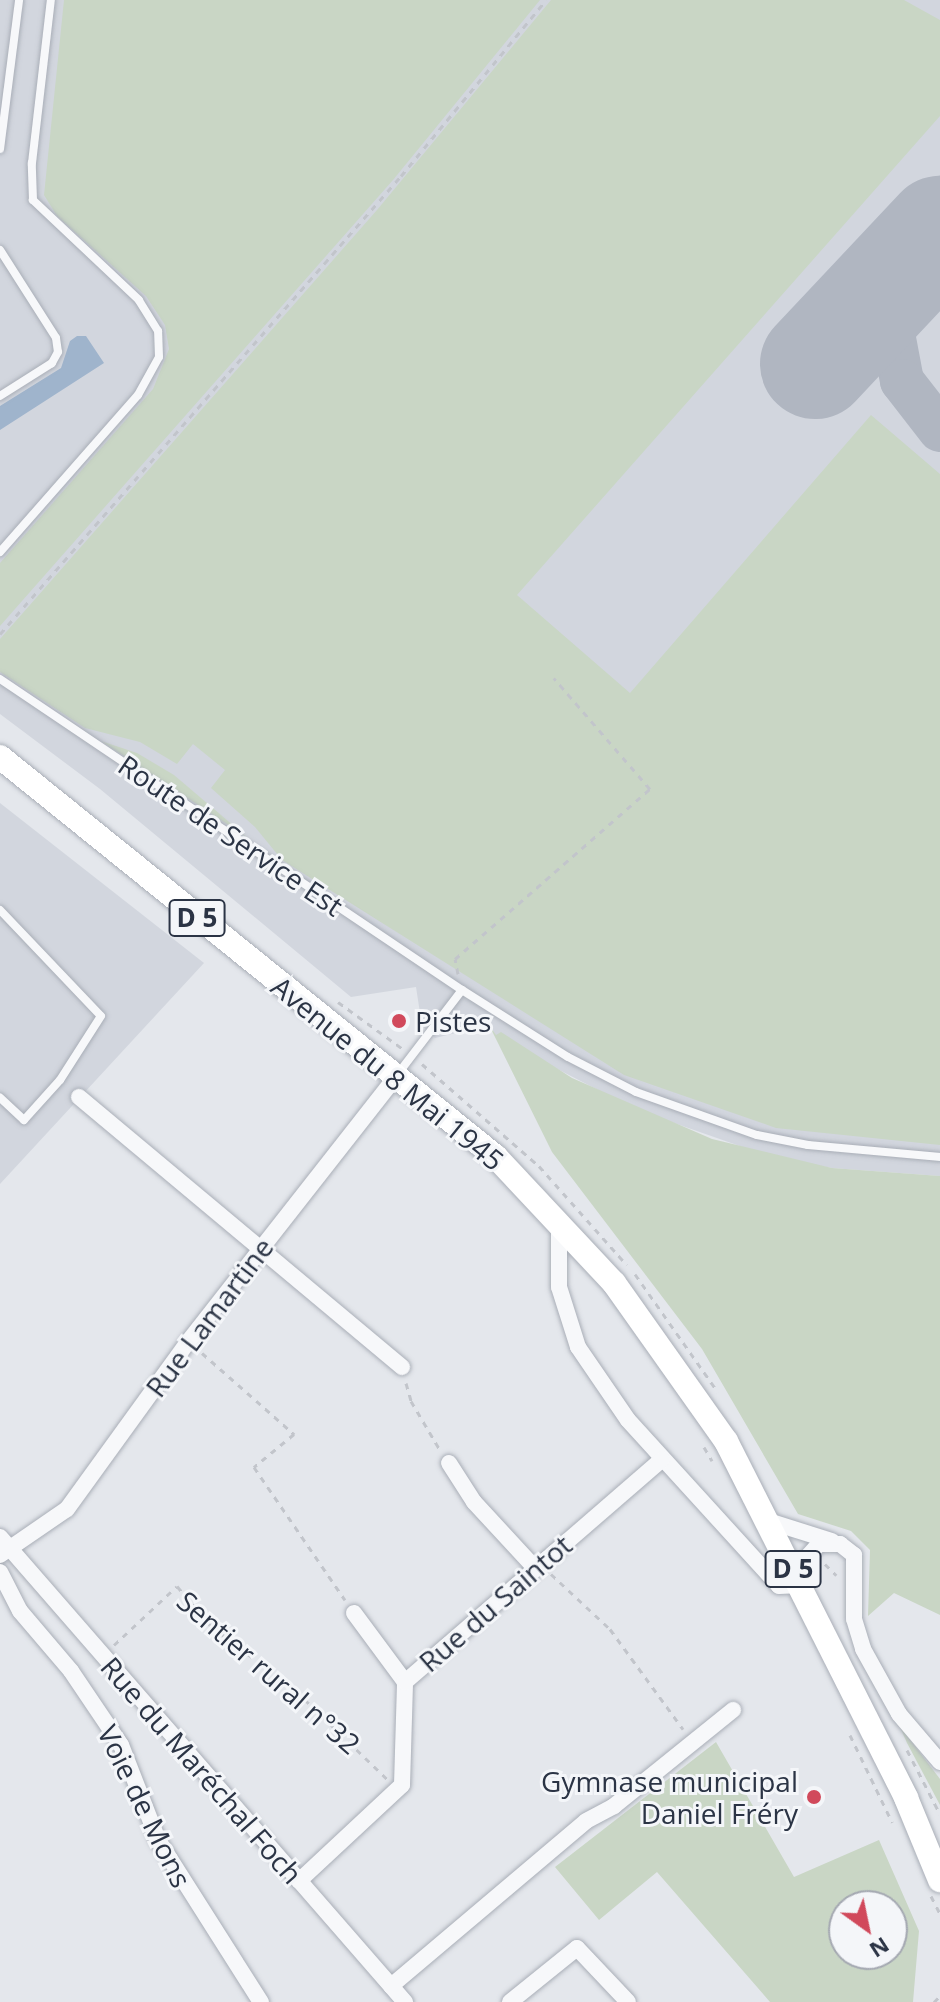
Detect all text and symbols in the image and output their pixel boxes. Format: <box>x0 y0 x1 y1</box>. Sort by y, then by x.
street label: Route de Service Est <box>112 747 350 923</box>
road number: D 5 <box>167 896 227 940</box>
street label: Avenue du 8 Mai 1945 <box>265 969 511 1177</box>
place label: Pistes <box>415 1004 491 1038</box>
marker: Pistes <box>390 1012 408 1030</box>
street label: Rue Lamartine <box>138 1231 280 1403</box>
street label: Rue du Saintot <box>412 1528 578 1678</box>
road number: D 5 <box>763 1547 823 1591</box>
street label: Sentier rural n°32 <box>171 1584 367 1760</box>
street label: Rue du Maréchal Foch <box>94 1650 310 1890</box>
street label: Voie de Mons <box>91 1719 199 1893</box>
place label: Gymnase municipal Daniel Fréry <box>541 1764 798 1830</box>
marker: Gymnase municipal Daniel Fréry <box>805 1788 823 1806</box>
north arrow <box>828 1890 908 1970</box>
text: N <box>864 1931 896 1966</box>

